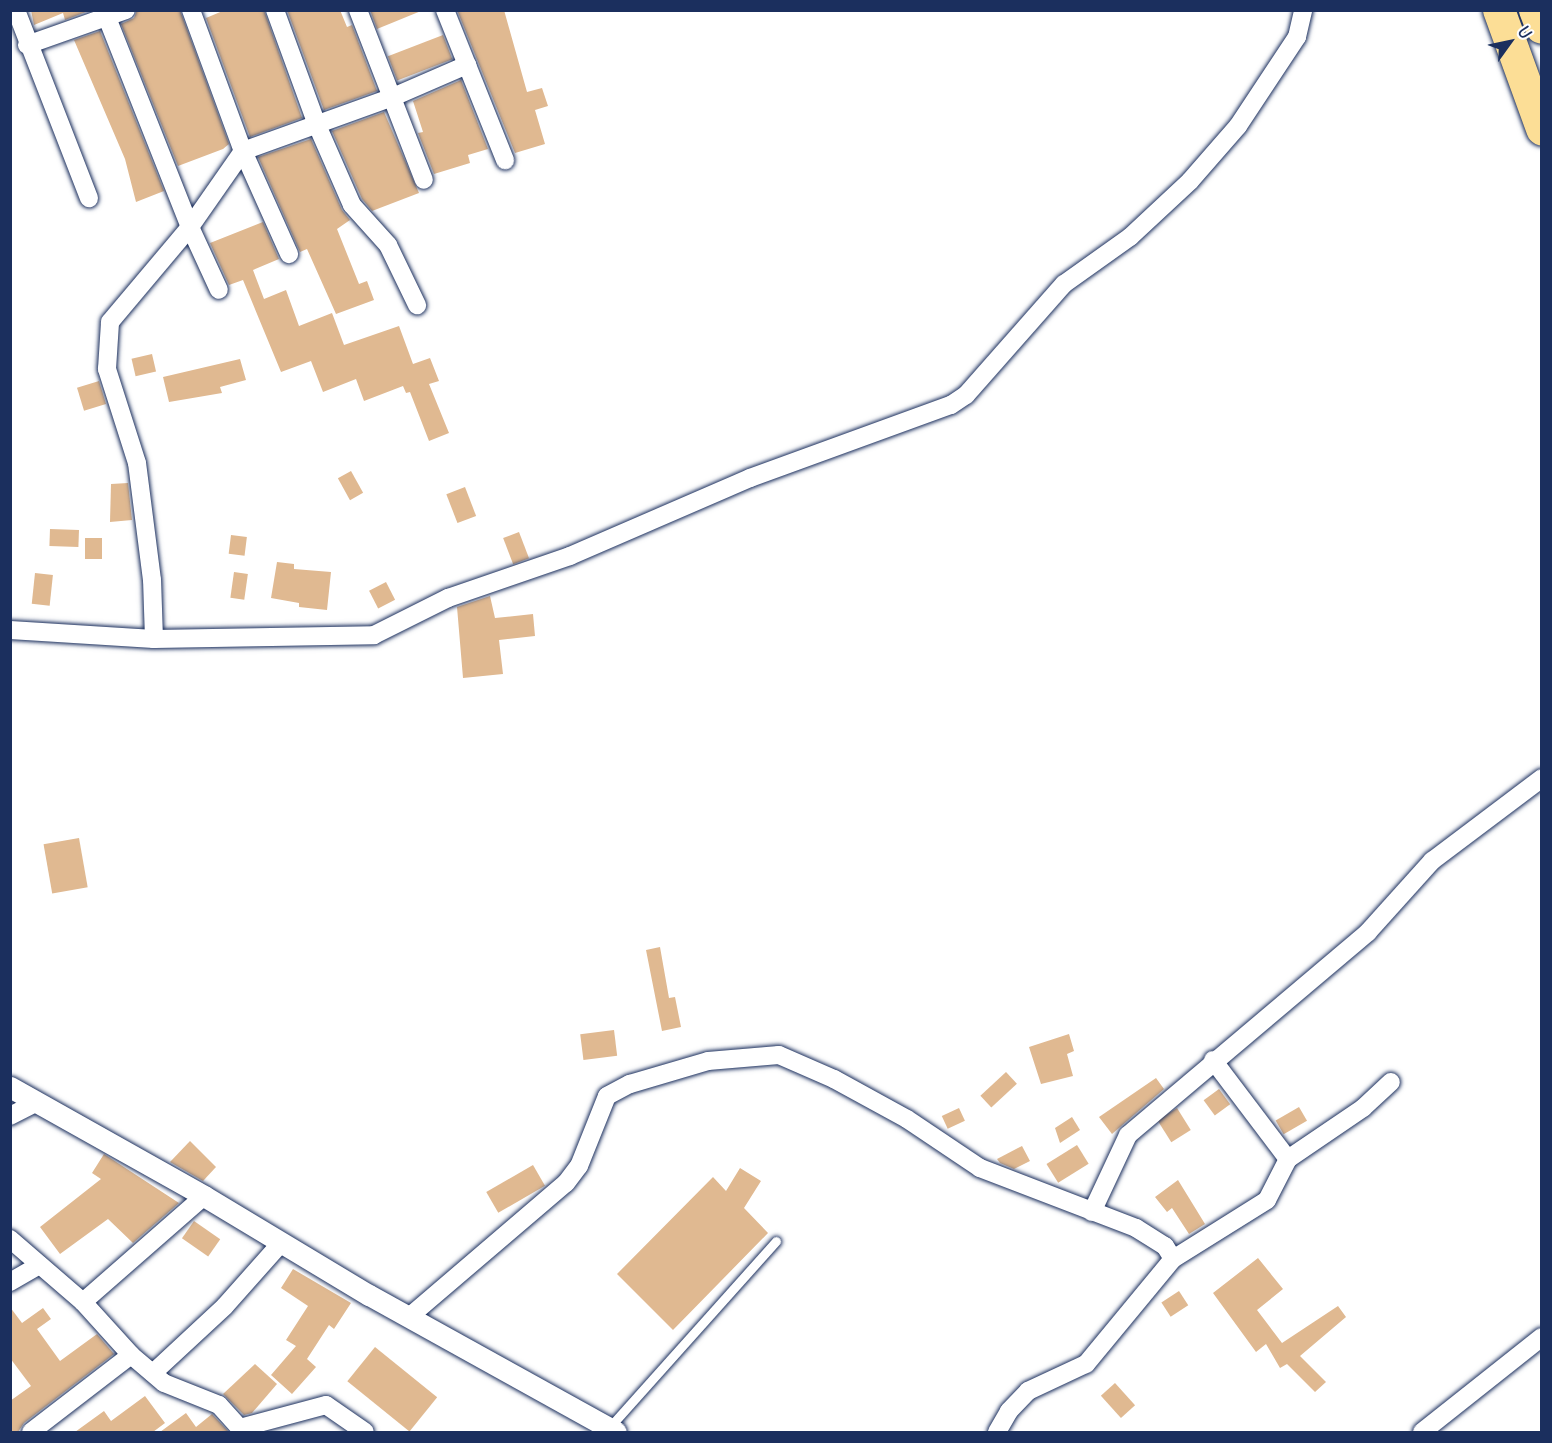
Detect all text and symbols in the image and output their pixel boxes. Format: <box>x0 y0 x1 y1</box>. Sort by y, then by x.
north arrow <box>1480 12 1540 72</box>
text: U <box>1514 22 1536 42</box>

